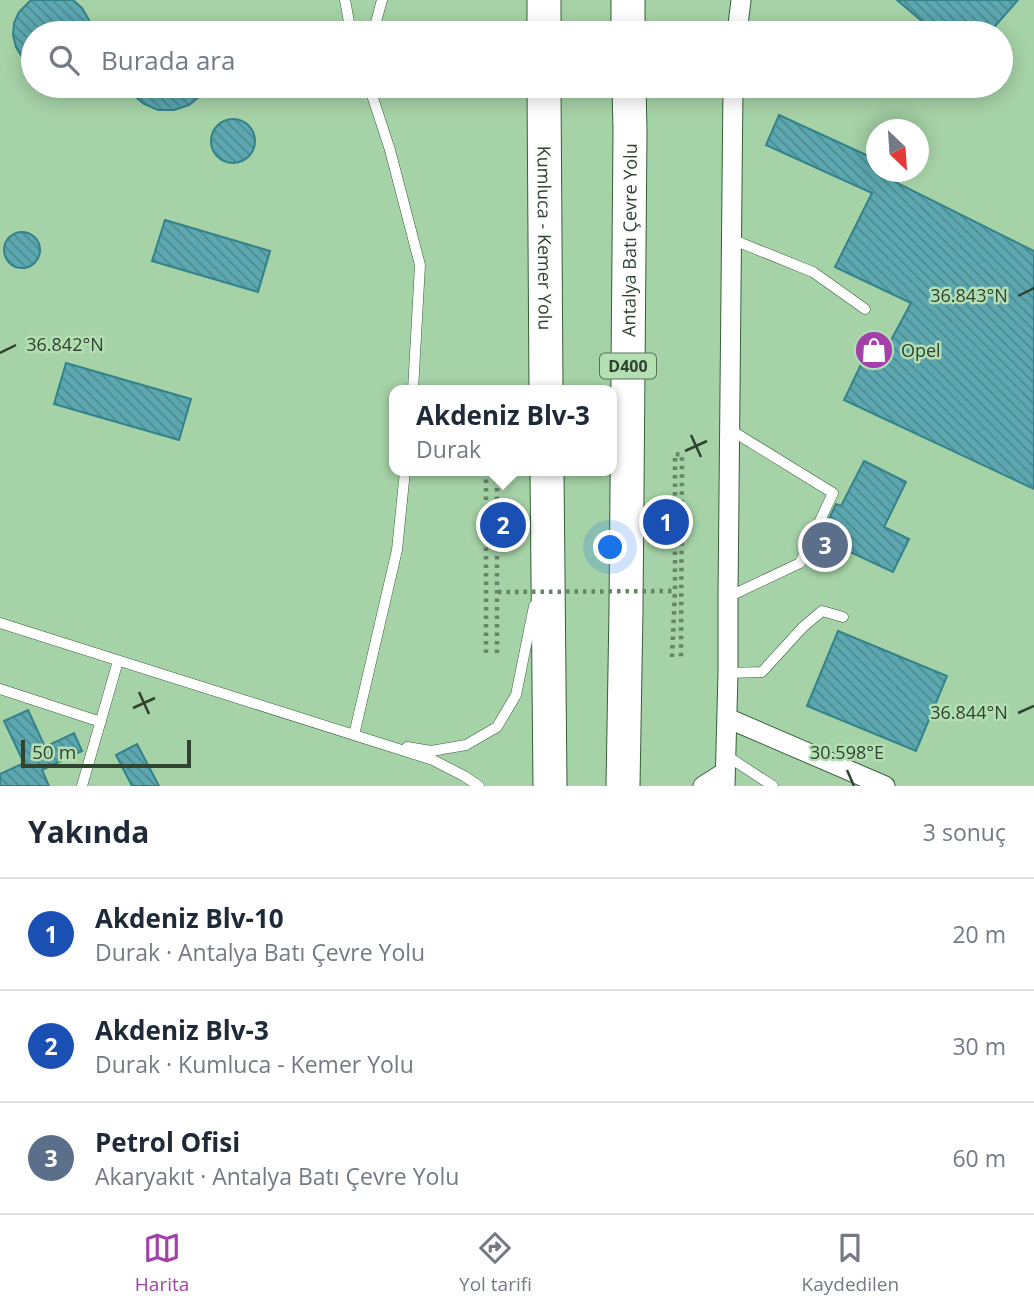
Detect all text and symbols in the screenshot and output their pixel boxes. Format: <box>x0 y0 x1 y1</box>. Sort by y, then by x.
search box <box>21 21 1013 98</box>
icon: search <box>45 41 83 79</box>
text: Burada ara <box>101 42 235 78</box>
north arrow <box>866 119 929 182</box>
street label: Antalya Batı Çevre Yolu <box>616 143 642 337</box>
street label: Kumluca - Kemer Yolu <box>532 146 558 330</box>
text: 36.843°N <box>930 283 1008 307</box>
shop icon: Opel <box>853 329 895 371</box>
text: 36.842°N <box>26 332 104 356</box>
place label: Opel <box>901 338 941 362</box>
road number: D400 <box>600 354 656 378</box>
popup <box>389 385 617 476</box>
text: Akdeniz Blv-3 <box>416 397 590 433</box>
text: Durak <box>416 433 481 465</box>
pin: 1 <box>643 496 689 548</box>
pin: 2 <box>480 499 526 551</box>
pin: 3 <box>802 519 848 571</box>
your location <box>593 530 627 564</box>
text: 36.844°N <box>930 700 1008 724</box>
scale bar <box>21 737 191 769</box>
text: 50 m <box>32 739 76 765</box>
text: 30.598°E <box>810 740 884 764</box>
text: Yakında <box>28 811 149 852</box>
text: 3 sonuç <box>923 816 1006 848</box>
text: Akdeniz Blv-10 <box>95 900 284 936</box>
text: 1 <box>44 918 58 950</box>
text: 20 m <box>952 918 1006 950</box>
text: Durak · Antalya Batı Çevre Yolu <box>95 936 425 968</box>
text: Akdeniz Blv-3 <box>95 1012 269 1048</box>
text: 2 <box>44 1030 58 1062</box>
text: 30 m <box>952 1030 1006 1062</box>
text: Durak · Kumluca - Kemer Yolu <box>95 1048 414 1080</box>
text: Petrol Ofisi <box>95 1124 240 1160</box>
text: 3 <box>44 1142 58 1174</box>
text: 60 m <box>952 1142 1006 1174</box>
text: Akaryakıt · Antalya Batı Çevre Yolu <box>95 1160 459 1192</box>
tab: Harita <box>135 1229 189 1297</box>
tab: Yol tarifi <box>459 1229 532 1297</box>
tab: Kaydedilen <box>802 1229 899 1297</box>

